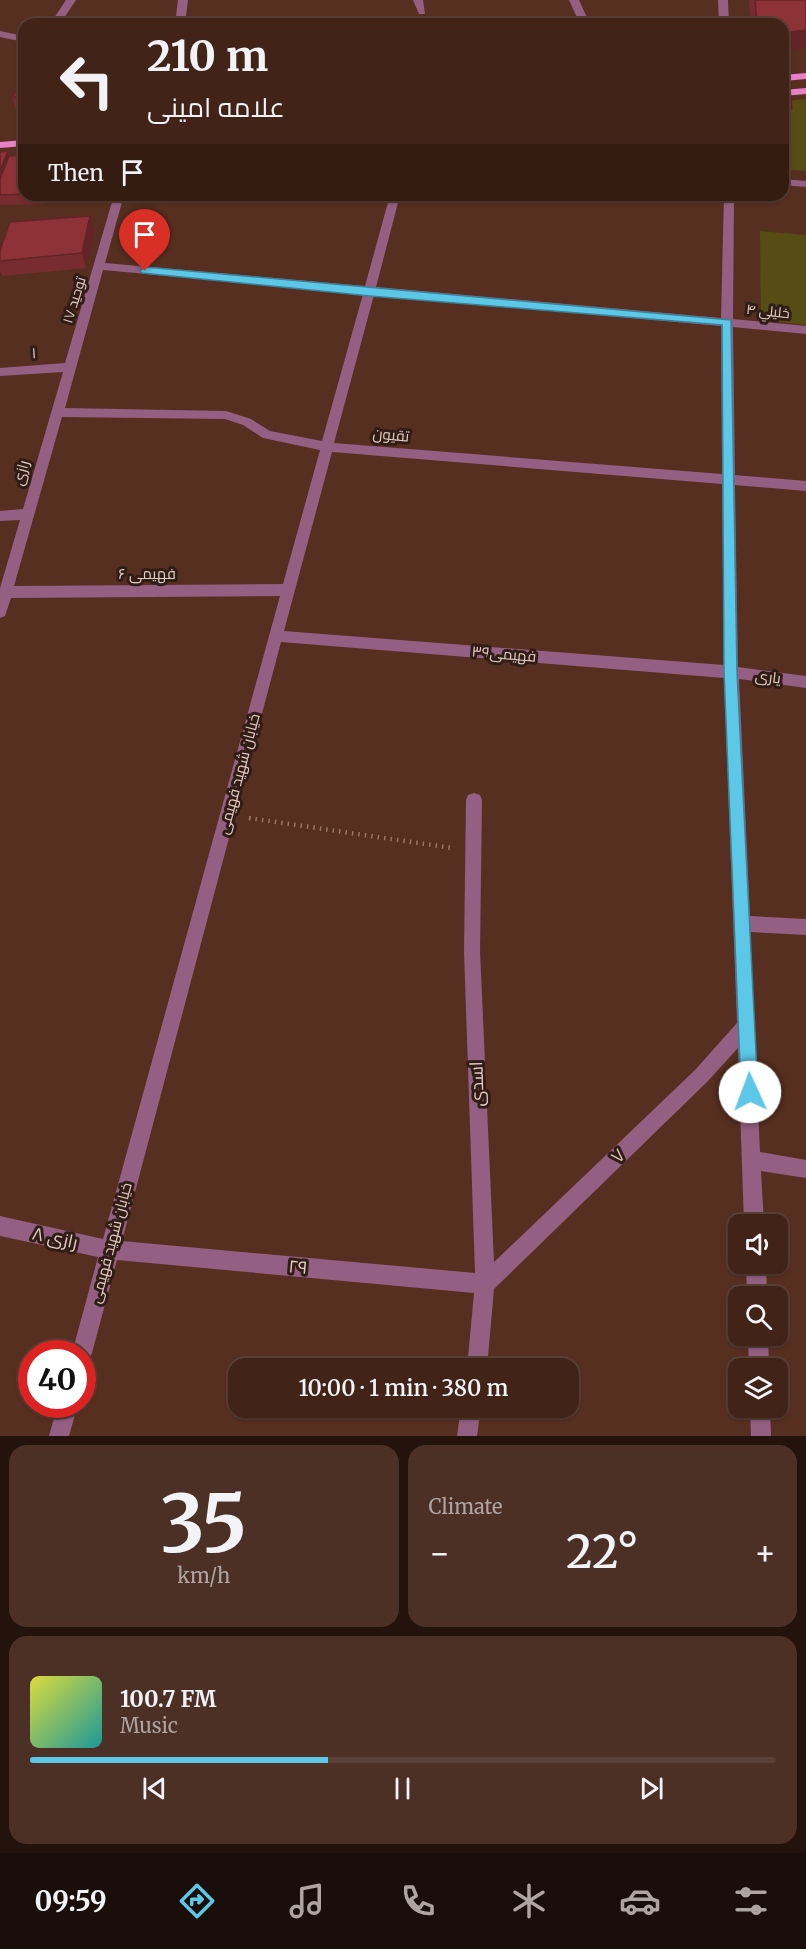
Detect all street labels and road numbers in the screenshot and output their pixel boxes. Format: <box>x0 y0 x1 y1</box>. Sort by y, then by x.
street label: توحید ۱۷ <box>58 274 90 325</box>
street label: خليلي ۴ <box>745 300 791 325</box>
street label: ۱ <box>31 343 37 362</box>
street label: تقیون <box>372 423 410 447</box>
street label: رازی <box>8 458 34 488</box>
street label: فهیمی ۶ <box>118 564 176 584</box>
street label: فهیمی۳۹ <box>471 641 537 667</box>
street label: یاری <box>754 666 782 688</box>
street label: خیابان شهید فهیمی <box>213 711 265 837</box>
street label: اسدی <box>464 1061 489 1107</box>
street label: ۷ <box>606 1143 630 1168</box>
street label: خیابان شهید فهیمی <box>85 1180 137 1306</box>
street label: رازی ۸ <box>30 1221 80 1254</box>
street label: ۲۹ <box>288 1254 308 1279</box>

